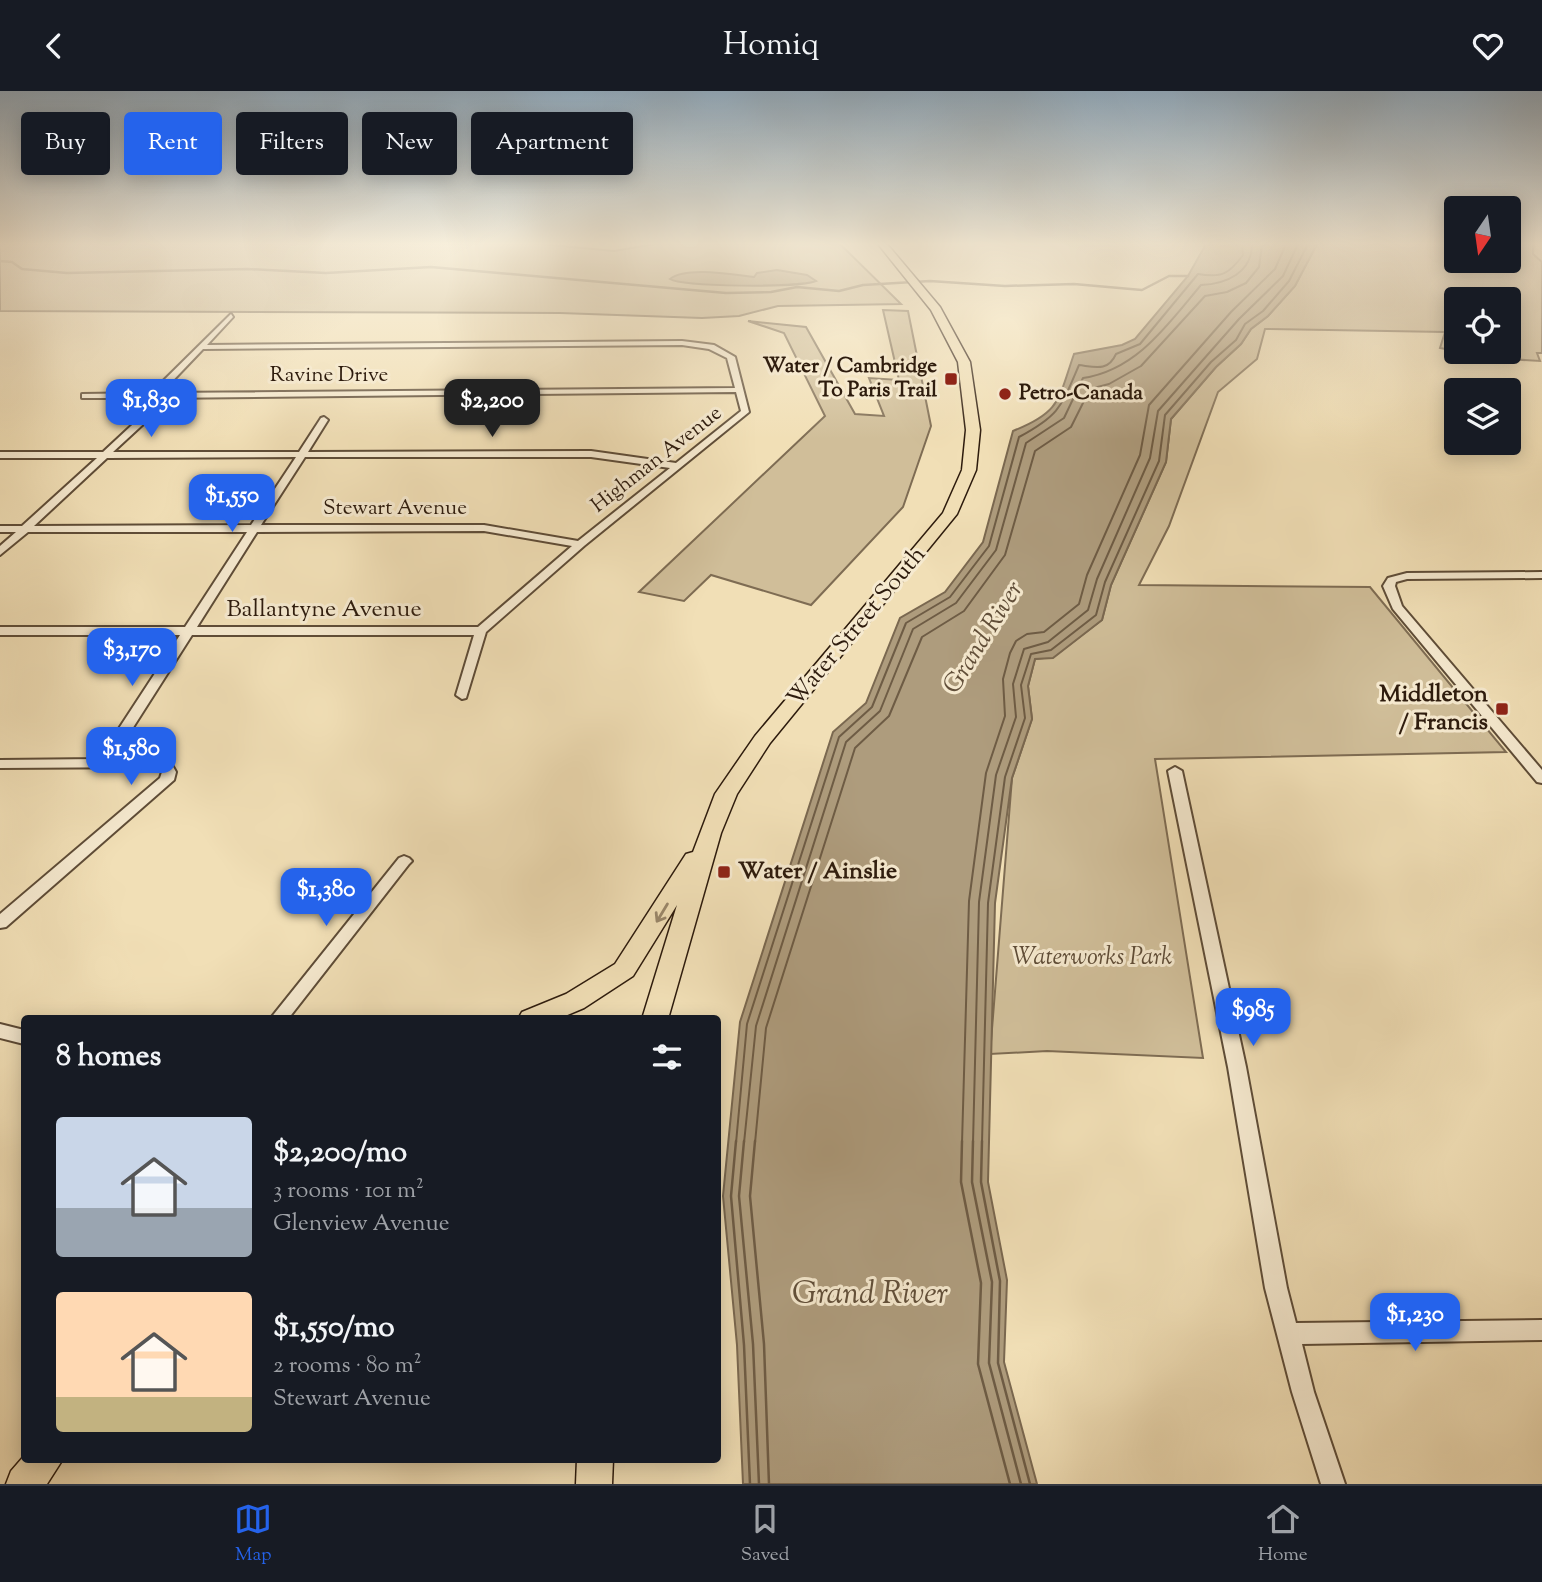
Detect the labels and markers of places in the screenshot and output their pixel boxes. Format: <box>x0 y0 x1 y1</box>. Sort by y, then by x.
place label: Water / Cambridge To Paris Trail <box>763 352 937 406</box>
marker: Water / Cambridge To Paris Trail <box>943 371 959 387</box>
pin: $1,830 <box>94 379 208 439</box>
pin: $2,200 <box>435 379 549 439</box>
place label: Petro-Canada <box>1019 379 1143 409</box>
marker: Petro-Canada <box>997 386 1013 402</box>
pin: $1,550 <box>175 475 289 534</box>
pin: $3,170 <box>75 629 189 688</box>
place label: Middleton / Francis <box>1379 678 1489 740</box>
marker: Middleton / Francis <box>1494 701 1510 717</box>
pin: $1,580 <box>74 727 188 787</box>
place label: Water / Ainslie <box>738 855 897 889</box>
marker: Water / Ainslie <box>716 864 732 880</box>
pin: $1,380 <box>269 869 383 928</box>
pin: $985 <box>1212 989 1294 1048</box>
pin: $1,230 <box>1358 1293 1472 1353</box>

